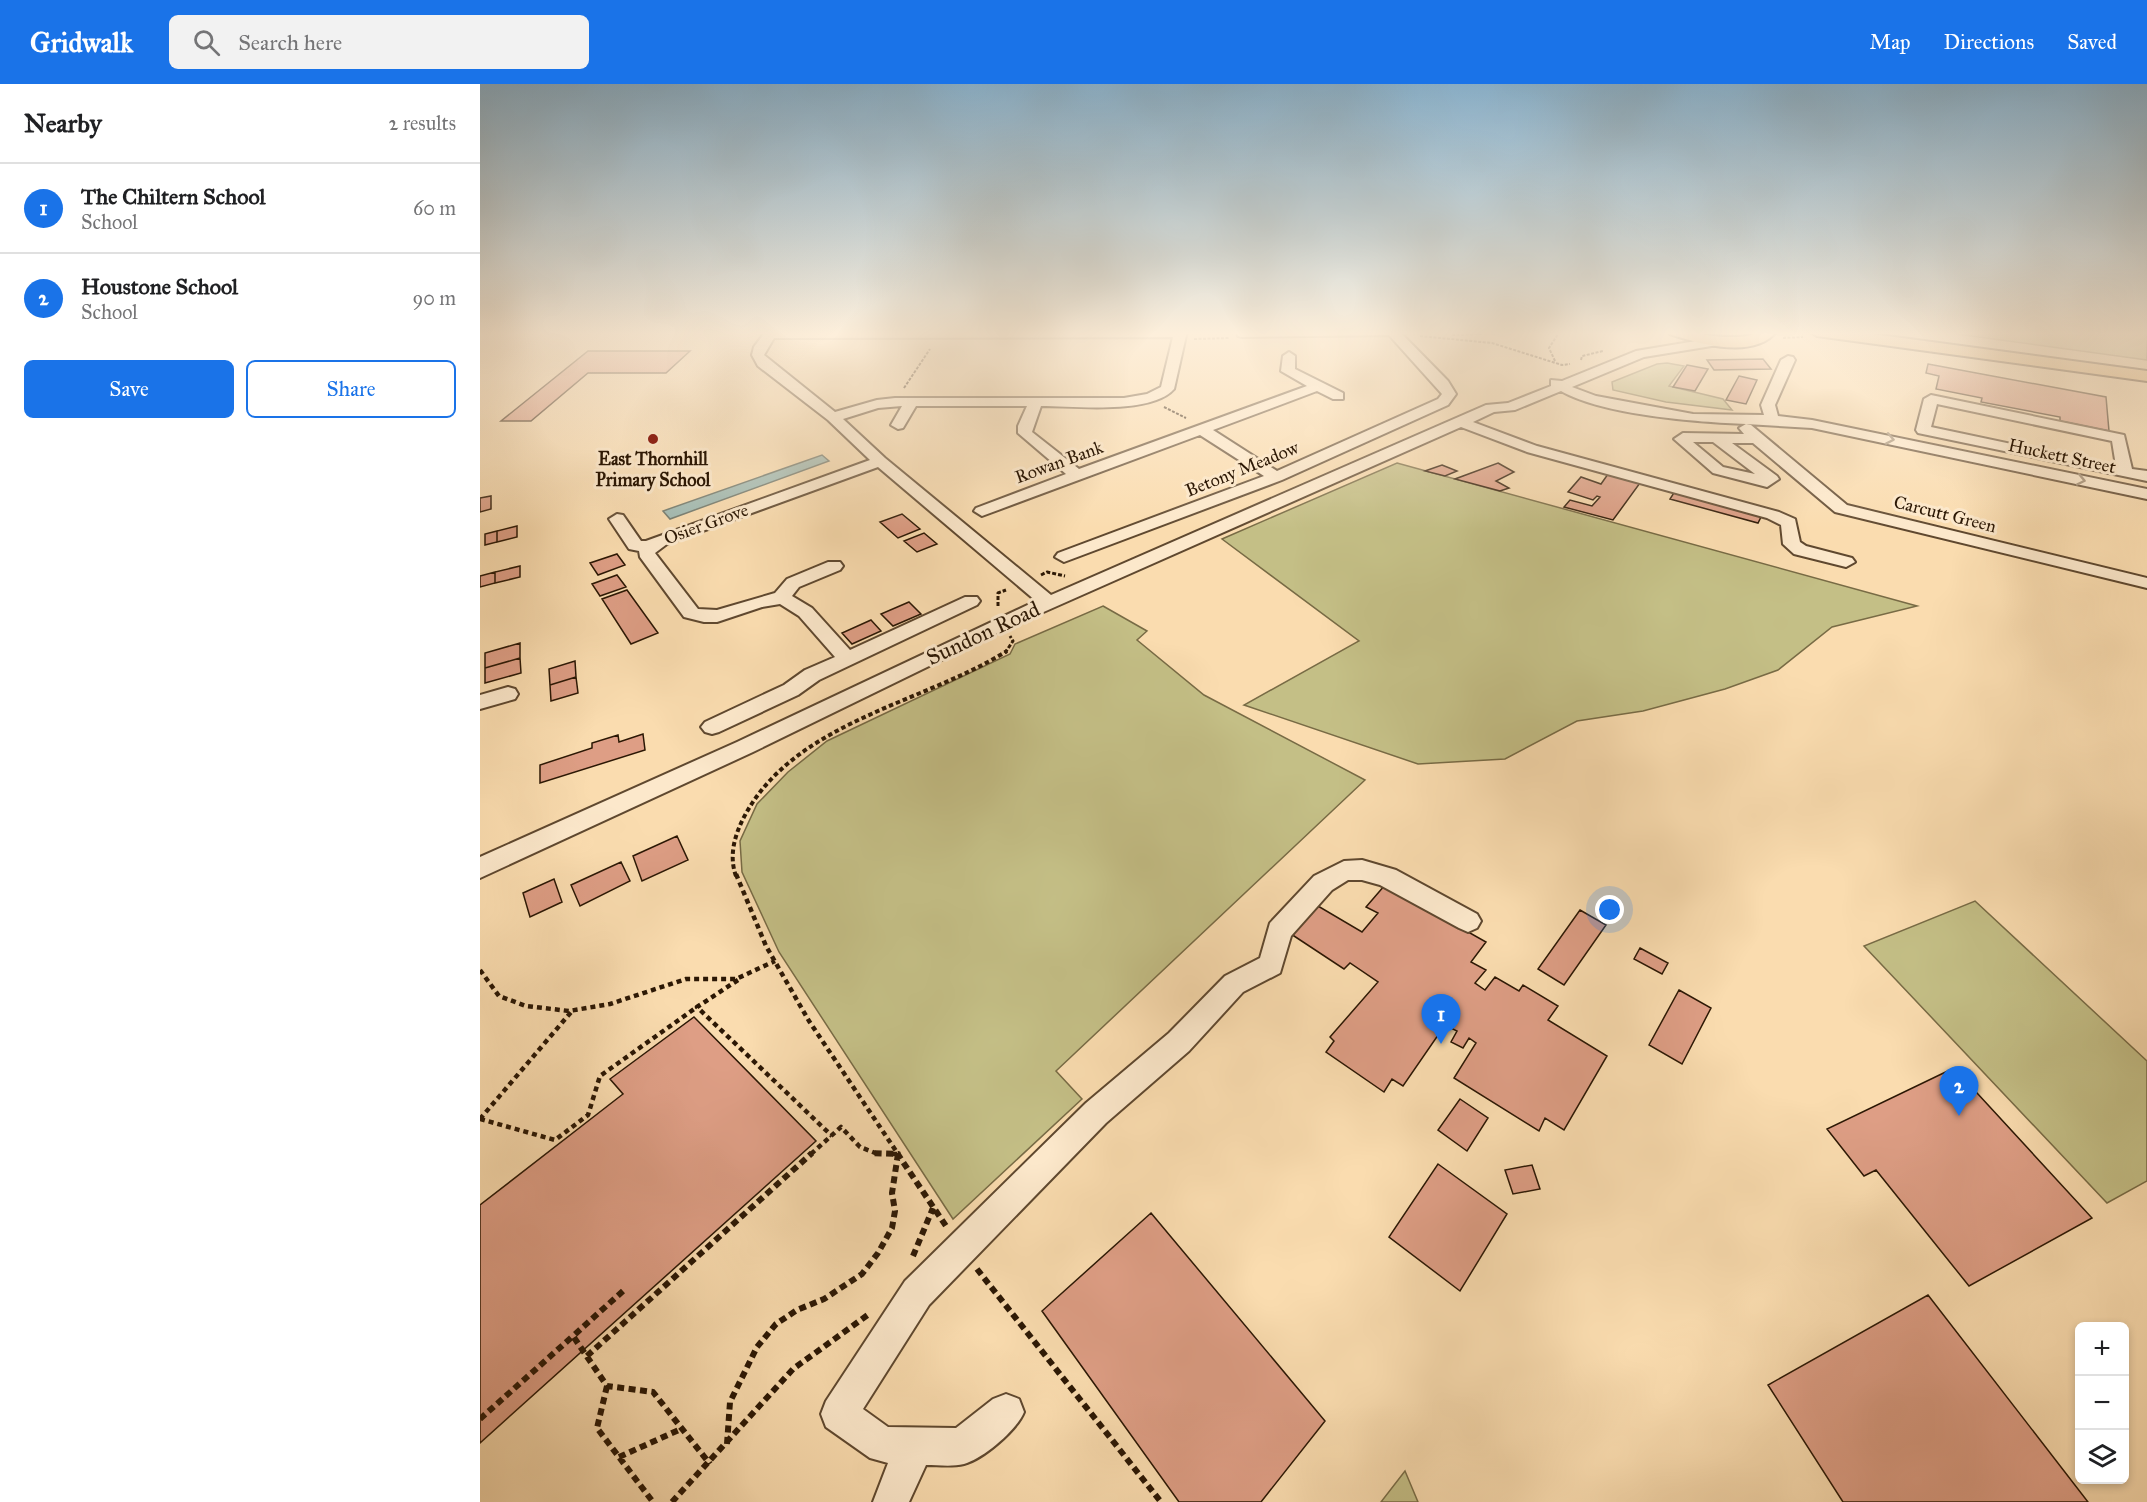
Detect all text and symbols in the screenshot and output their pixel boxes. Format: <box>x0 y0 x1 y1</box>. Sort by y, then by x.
search box <box>169 15 589 69</box>
text: Gridwalk <box>30 25 133 60</box>
icon: search <box>190 26 223 59</box>
text: Search here <box>238 29 342 56</box>
text: Map <box>1870 29 1911 55</box>
text: Directions <box>1944 29 2034 55</box>
text: Saved <box>2067 29 2117 55</box>
text: Nearby <box>24 107 102 139</box>
text: 2 results <box>388 111 456 135</box>
text: The Chiltern School <box>81 183 266 210</box>
text: 1 <box>40 196 47 220</box>
text: 60 m <box>413 196 456 220</box>
text: School <box>81 210 138 234</box>
text: Houstone School <box>81 273 238 300</box>
text: 2 <box>39 286 48 310</box>
text: 90 m <box>413 286 456 310</box>
text: School <box>81 300 138 324</box>
button: Save <box>24 360 234 418</box>
button: Share <box>246 360 456 418</box>
marker: East Thornhill Primary School <box>646 432 660 446</box>
one-way arrow <box>1885 432 1895 445</box>
street label: Huckett Street <box>2006 434 2119 478</box>
street label: Rowan Bank <box>1012 436 1107 488</box>
street label: Betony Meadow <box>1182 436 1302 502</box>
place label: East Thornhill Primary School <box>596 448 712 492</box>
one-way arrow <box>2075 473 2085 486</box>
street label: Carcutt Green <box>1891 491 1999 537</box>
street label: Osier Grove <box>661 499 751 549</box>
street label: Sundon Road <box>922 595 1044 671</box>
your location <box>1595 895 1624 924</box>
pin: 1 <box>1422 994 1460 1044</box>
pin: 2 <box>1940 1066 1978 1116</box>
map controls <box>2075 1322 2129 1484</box>
button: + <box>2075 1322 2129 1376</box>
button: − <box>2075 1376 2129 1430</box>
button: layers <box>2075 1430 2129 1484</box>

